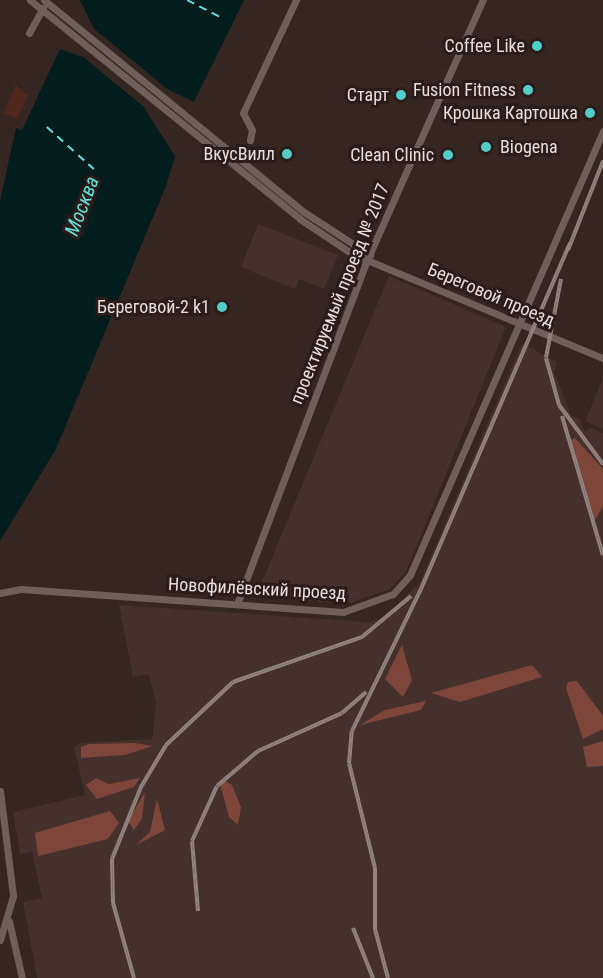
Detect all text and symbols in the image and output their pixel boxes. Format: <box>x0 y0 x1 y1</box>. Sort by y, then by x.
place label: Coffee Like <box>445 35 525 57</box>
marker: Coffee Like <box>530 39 544 53</box>
place label: Fusion Fitness <box>413 79 516 101</box>
marker: Fusion Fitness <box>521 83 535 97</box>
place label: Старт <box>347 84 389 106</box>
marker: Старт <box>394 88 408 102</box>
place label: Крошка Картошка <box>443 102 578 124</box>
marker: Крошка Картошка <box>583 106 597 120</box>
place label: Biogena <box>500 136 558 158</box>
marker: Biogena <box>477 138 495 156</box>
place label: ВкусВилл <box>203 143 275 165</box>
place label: Clean Clinic <box>350 144 434 166</box>
marker: Clean Clinic <box>439 146 457 164</box>
marker: ВкусВилл <box>280 147 294 161</box>
water label: Москва <box>60 173 104 239</box>
street label: проектируемый проезд № 2017 <box>286 181 394 407</box>
street label: Береговой проезд <box>424 259 558 331</box>
place label: Береговой-2 k1 <box>97 296 210 318</box>
marker: Береговой-2 k1 <box>215 300 229 314</box>
street label: Новофилёвский проезд <box>168 574 346 604</box>

